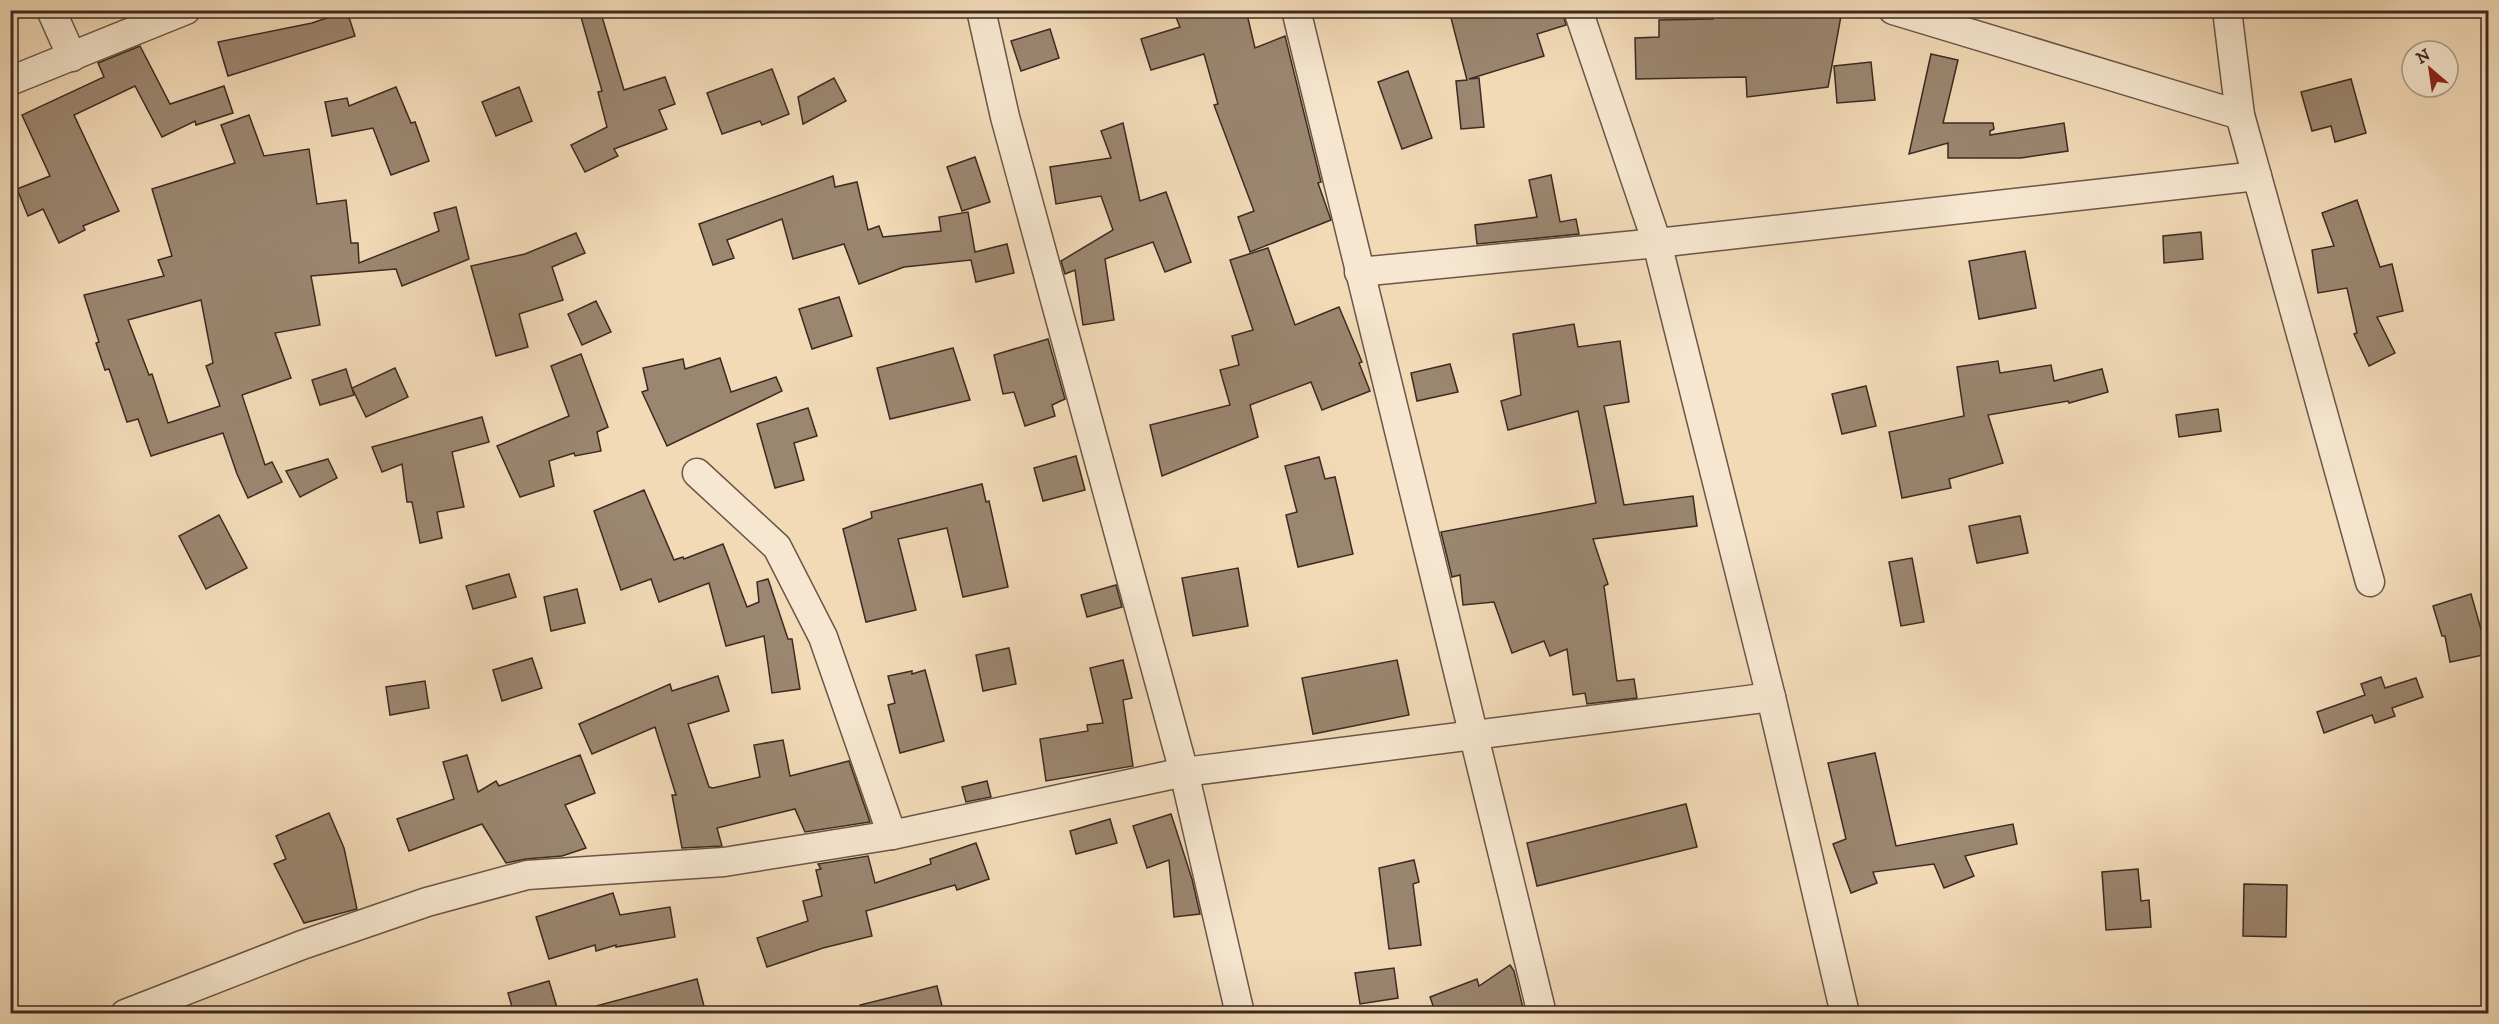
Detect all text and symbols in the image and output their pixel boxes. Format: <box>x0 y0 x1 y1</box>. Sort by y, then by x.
north arrow <box>2400 39 2460 99</box>
text: N <box>2413 45 2434 69</box>

